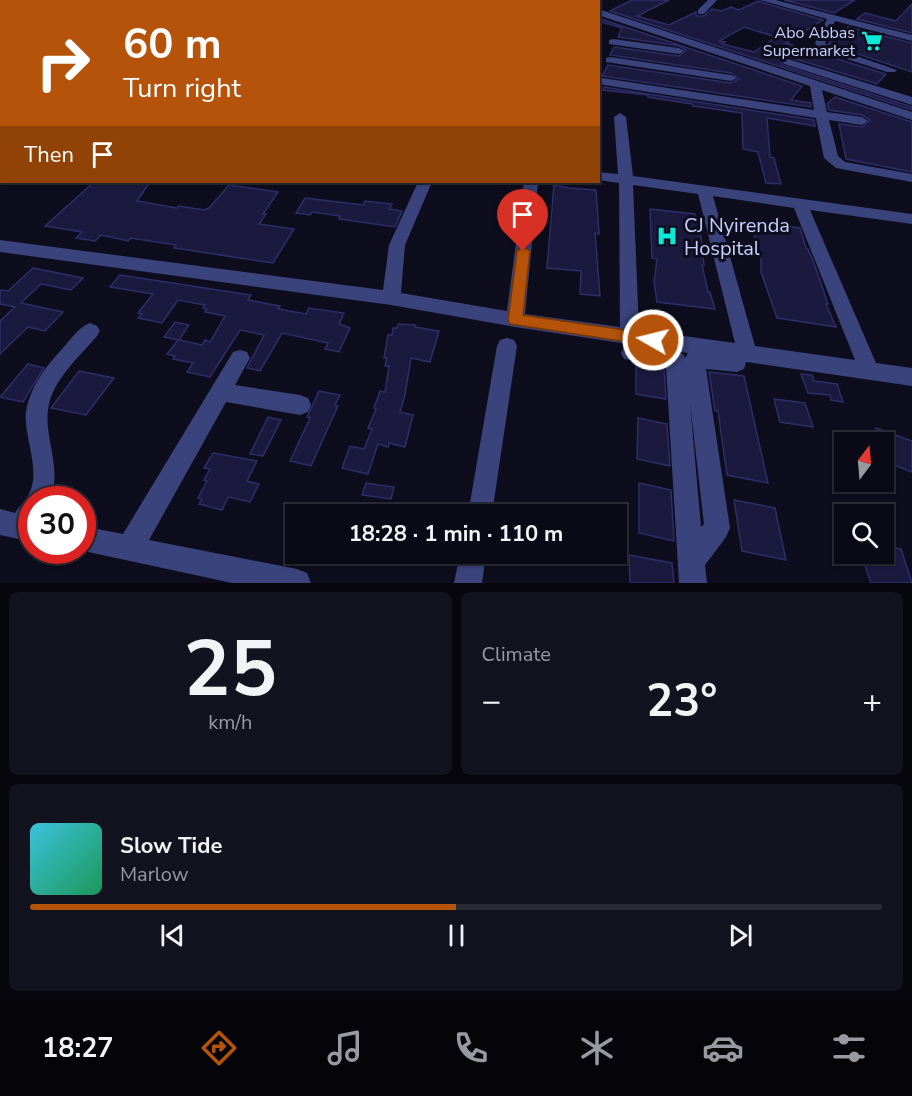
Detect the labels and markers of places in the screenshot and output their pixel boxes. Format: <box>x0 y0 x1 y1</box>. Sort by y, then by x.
place label: Abo Abbas Supermarket <box>763 22 855 62</box>
supermarket icon: Abo Abbas Supermarket <box>860 29 884 53</box>
pin <box>497 189 548 251</box>
place label: CJ Nyirenda Hospital <box>684 212 790 262</box>
hospital icon: CJ Nyirenda Hospital <box>655 224 679 248</box>

